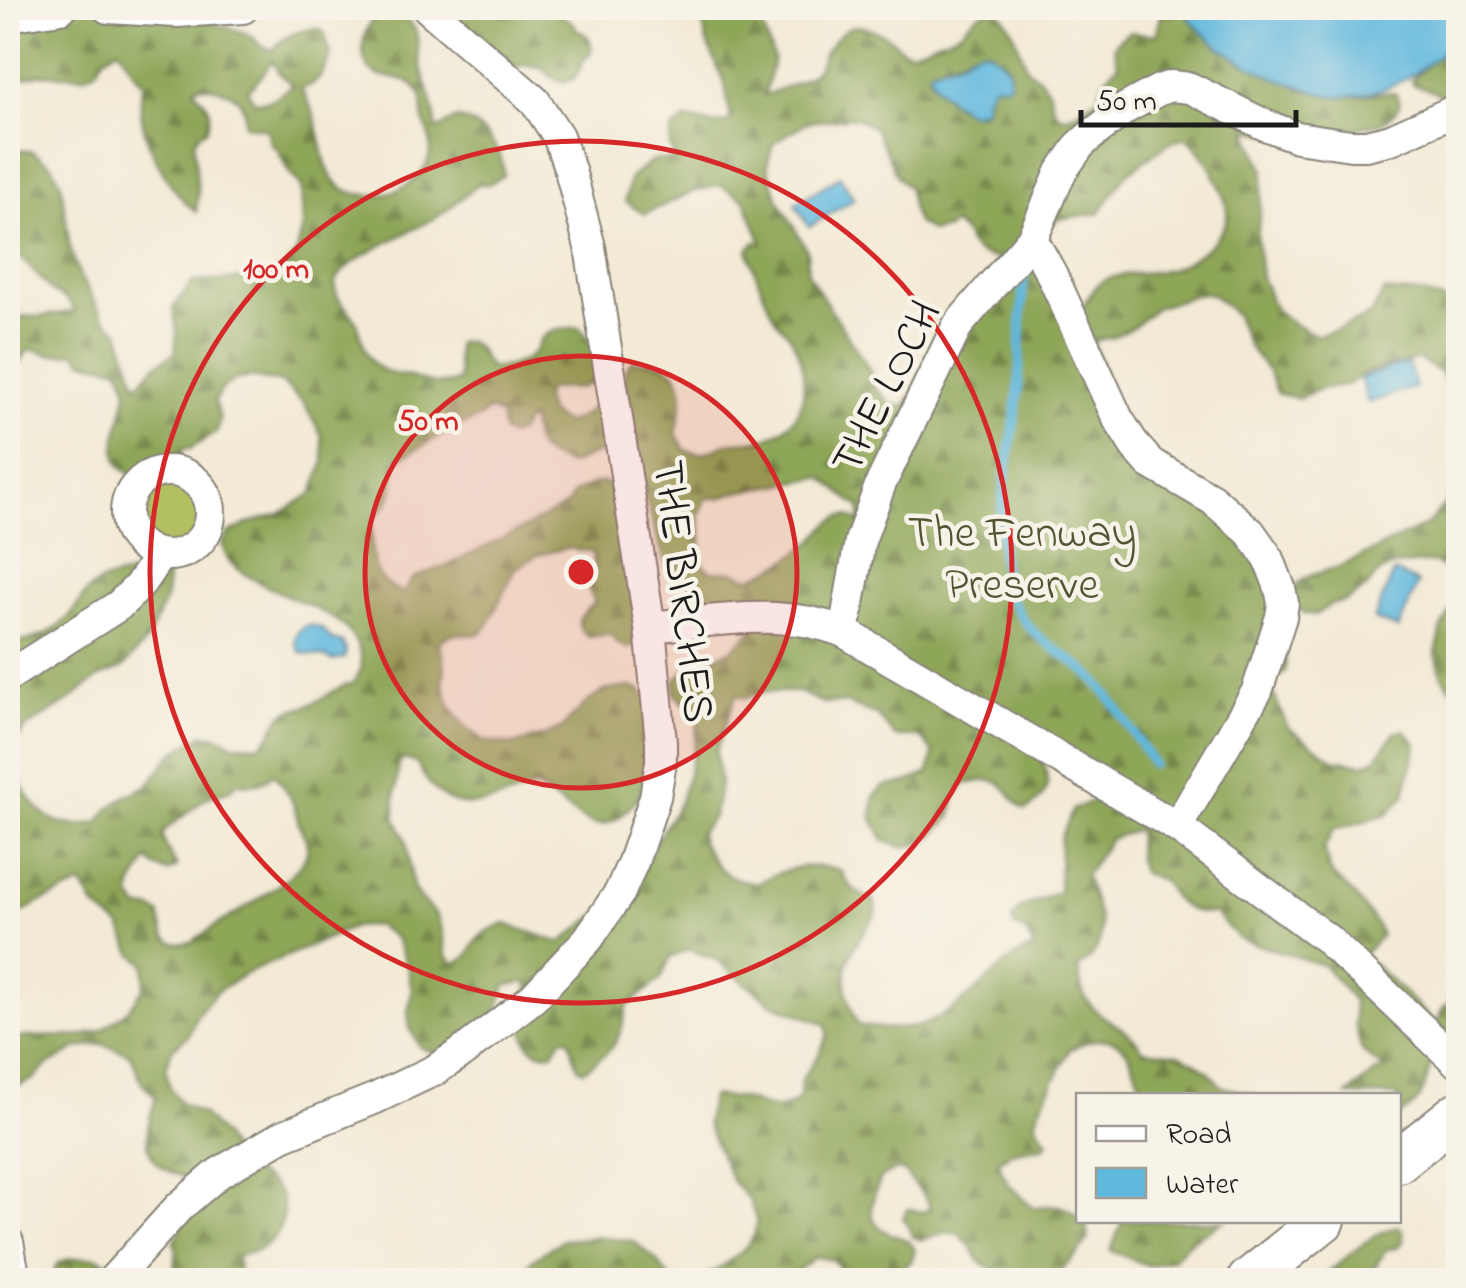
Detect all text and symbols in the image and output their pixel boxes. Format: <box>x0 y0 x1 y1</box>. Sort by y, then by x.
scale bar <box>1081 65 1296 127</box>
text: 50 m <box>1096 81 1157 125</box>
text: 100 m <box>243 249 309 293</box>
street label: THE LOCH <box>816 290 960 487</box>
text: 50 m <box>398 401 458 445</box>
street label: THE BIRCHES <box>632 457 730 726</box>
park label: The Fenway Preserve <box>908 502 1136 620</box>
centre of rings <box>563 554 599 590</box>
legend <box>1076 1093 1401 1223</box>
text: Road <box>1166 1114 1231 1158</box>
text: Water <box>1166 1164 1239 1208</box>

